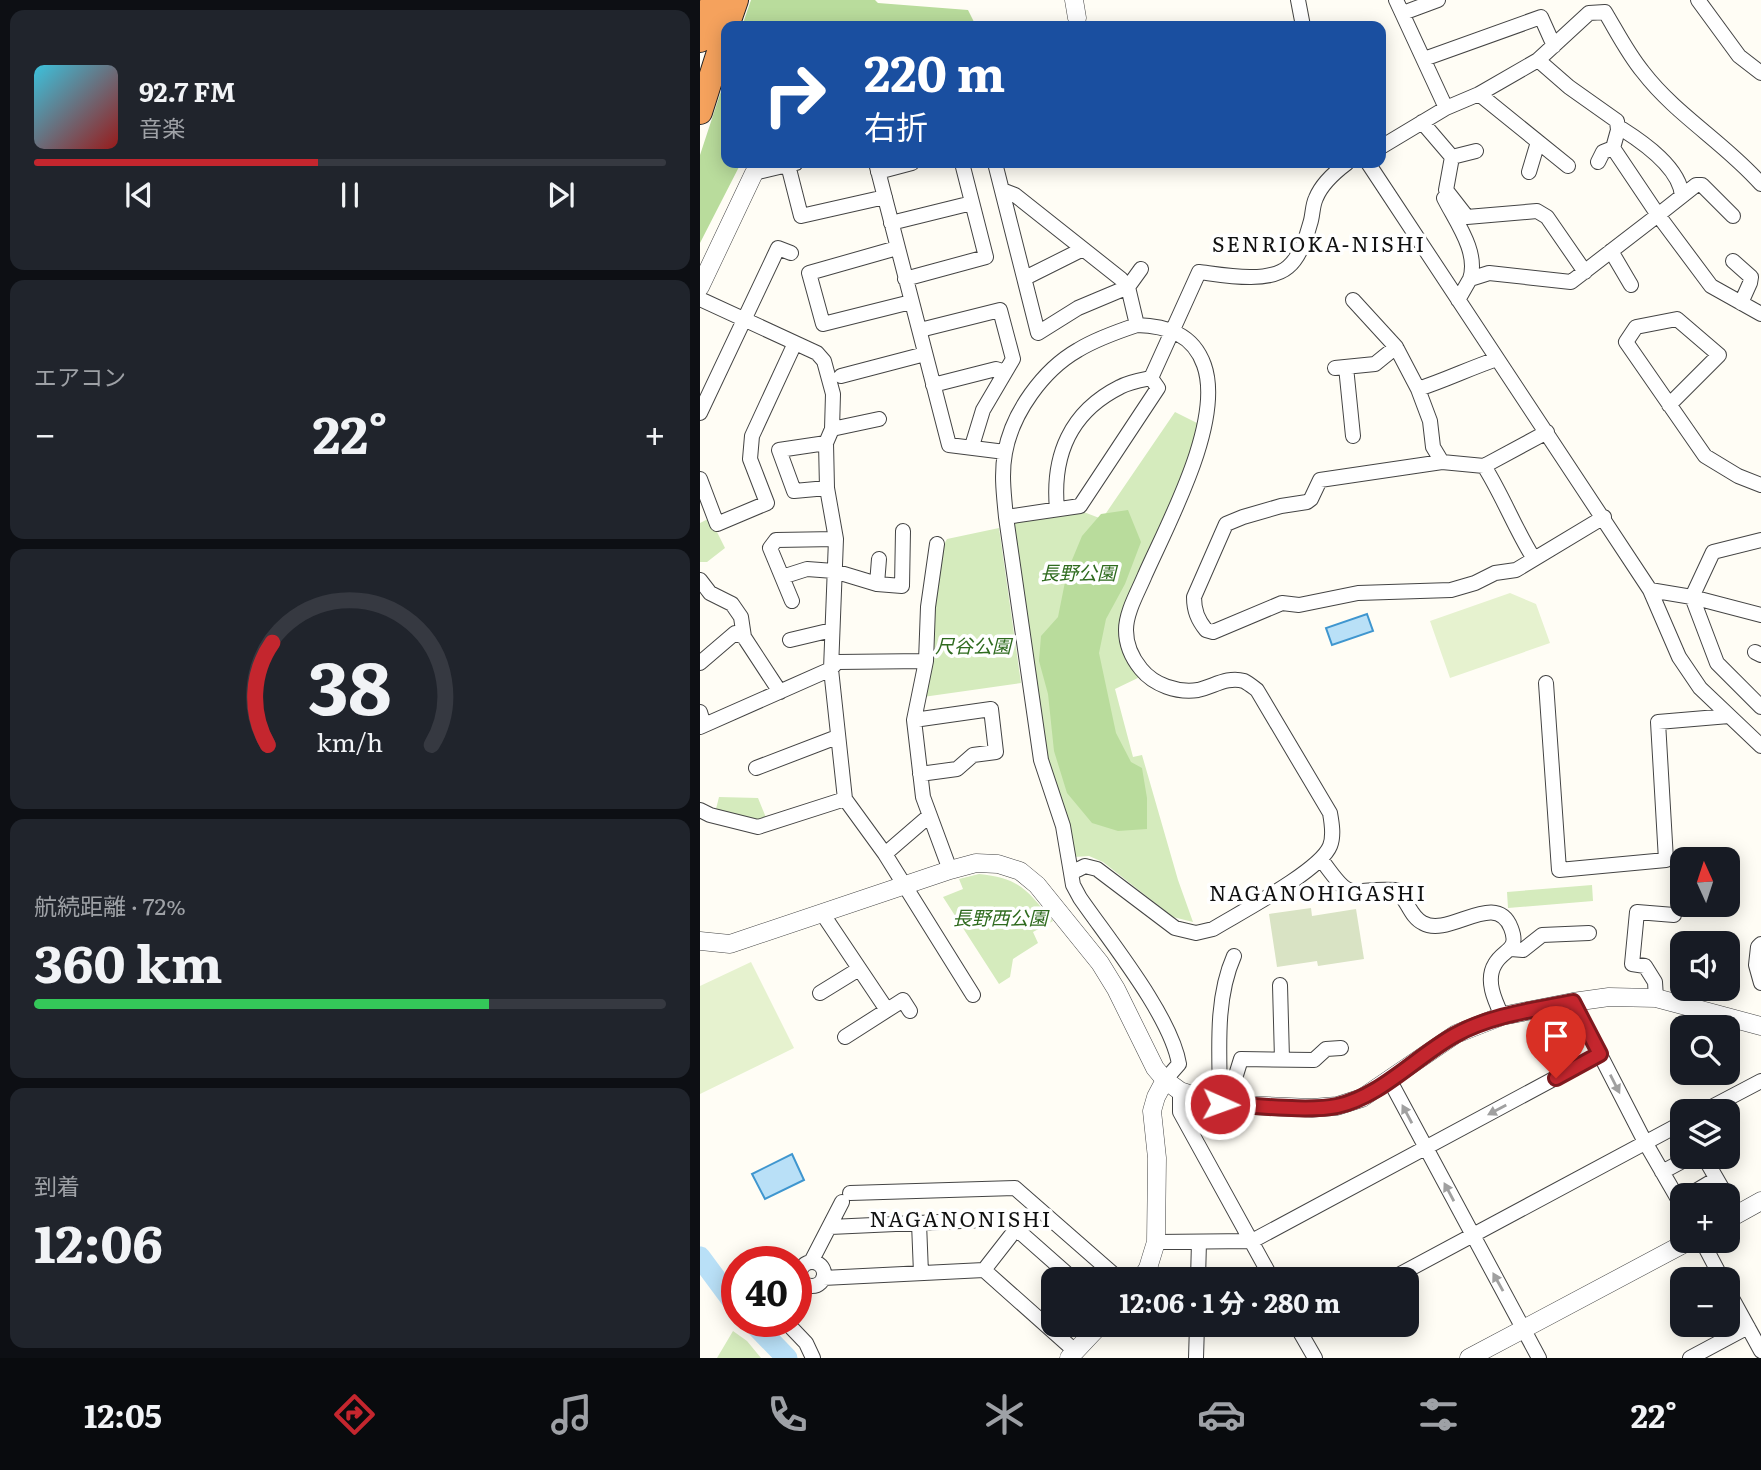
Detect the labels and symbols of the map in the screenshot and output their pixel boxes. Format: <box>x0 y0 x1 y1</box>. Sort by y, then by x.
district label: SENRIOKA-NISHI <box>1212 227 1426 258</box>
park label: 長野公園 <box>1040 558 1119 586</box>
park label: 尺谷公園 <box>935 631 1014 659</box>
north arrow <box>1670 847 1740 917</box>
district label: NAGANOHIGASHI <box>1209 876 1427 907</box>
park label: 長野西公園 <box>952 903 1050 931</box>
pin <box>1526 1006 1586 1078</box>
position arrow <box>1183 1067 1257 1141</box>
one-way arrow <box>1609 1074 1621 1094</box>
one-way arrow <box>1402 1104 1413 1124</box>
one-way arrow <box>1487 1104 1506 1116</box>
one-way arrow <box>1443 1182 1455 1202</box>
district label: NAGANONISHI <box>870 1202 1052 1233</box>
speed limit sign: 40 <box>721 1246 812 1337</box>
one-way arrow <box>1492 1272 1504 1292</box>

